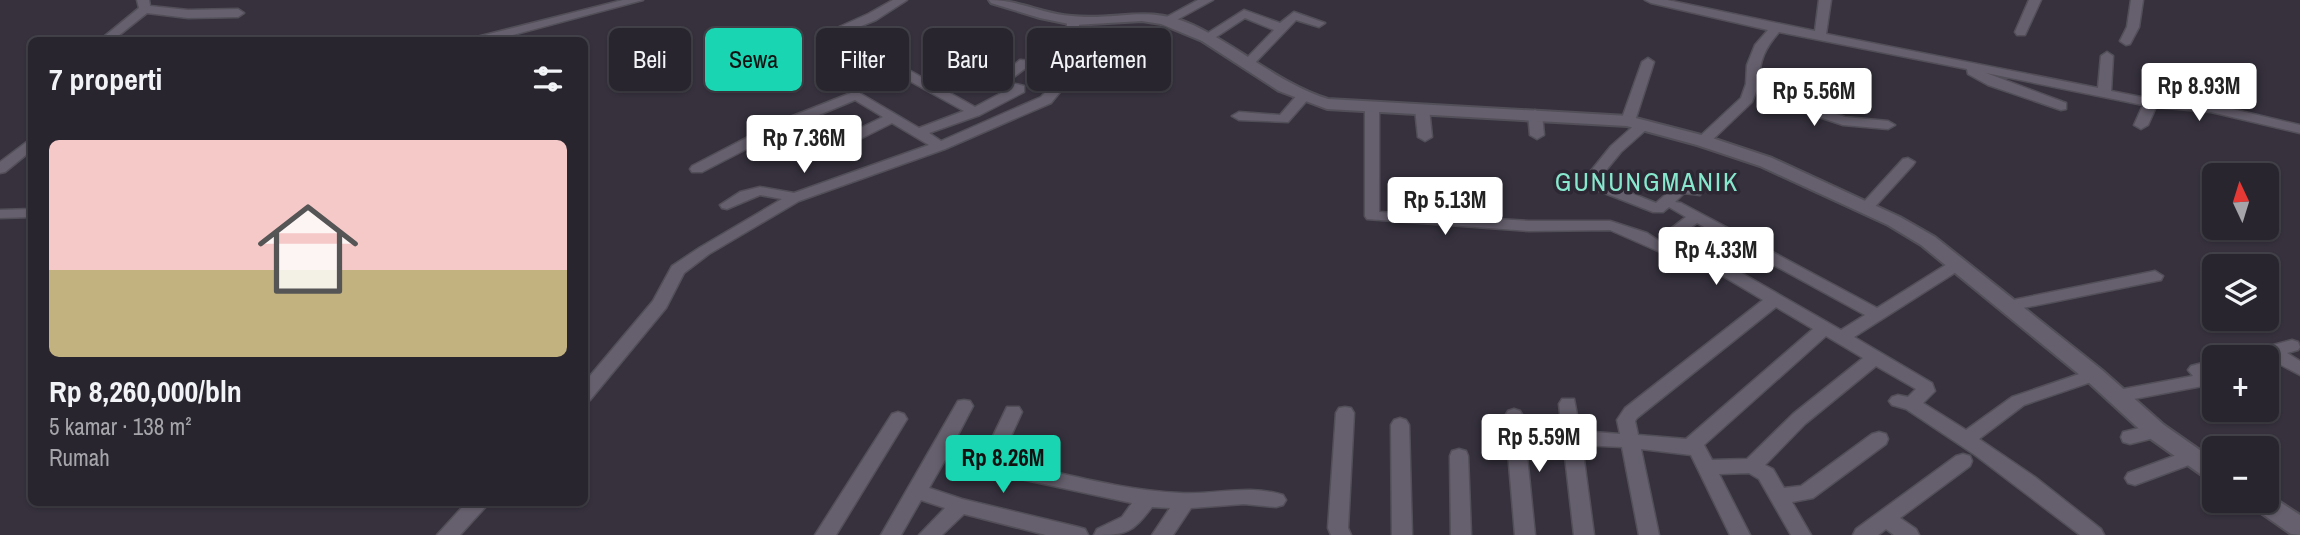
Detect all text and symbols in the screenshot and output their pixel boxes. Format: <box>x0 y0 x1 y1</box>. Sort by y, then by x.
chip: Beli <box>609 28 691 91</box>
chip: Sewa <box>705 28 802 91</box>
chip: Filter <box>816 28 909 91</box>
chip: Baru <box>923 28 1013 91</box>
chip: Apartemen <box>1027 28 1171 91</box>
text: 7 properti <box>49 59 162 99</box>
icon: filters <box>529 60 567 98</box>
pin: Rp 8.93M <box>2127 64 2271 123</box>
pin: Rp 5.56M <box>1742 68 1886 128</box>
text: Rp 8.93M <box>2158 70 2240 101</box>
text: Rp 5.56M <box>1773 75 1855 106</box>
pin: Rp 7.36M <box>732 116 876 175</box>
text: Rp 7.36M <box>763 122 845 153</box>
north arrow <box>2202 163 2278 240</box>
map controls <box>2202 163 2279 513</box>
district label: GUNUNGMANIK <box>1555 164 1739 199</box>
pin: Rp 5.13M <box>1373 177 1517 237</box>
text: Rp 5.13M <box>1404 184 1486 215</box>
icon: home <box>245 186 371 312</box>
pin: Rp 4.33M <box>1644 228 1788 287</box>
text: Rp 4.33M <box>1675 234 1757 265</box>
button: layers <box>2202 254 2279 331</box>
button: + <box>2202 345 2279 422</box>
text: Rp 8,260,000/bln <box>49 371 242 411</box>
text: 5 kamar · 138 m² <box>49 411 192 442</box>
pin: Rp 5.59M <box>1467 414 1611 474</box>
text: Rp 5.59M <box>1498 421 1580 452</box>
pin: Rp 8.26M <box>931 435 1075 495</box>
button: − <box>2202 436 2279 513</box>
text: Rumah <box>49 442 110 473</box>
text: Rp 8.26M <box>962 442 1044 473</box>

